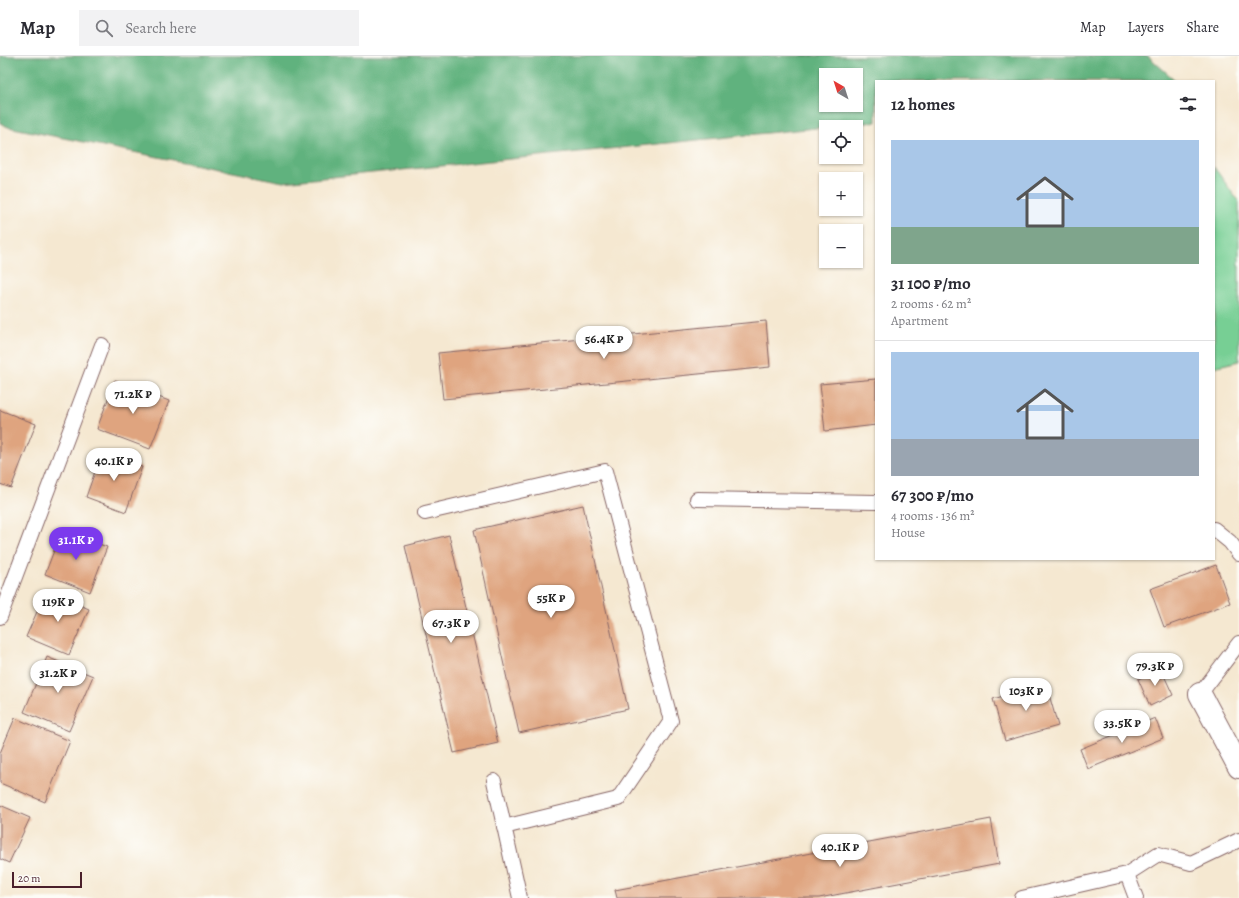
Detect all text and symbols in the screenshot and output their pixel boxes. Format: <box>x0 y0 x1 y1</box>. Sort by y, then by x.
search box <box>79 10 359 46</box>
text: Map <box>20 15 55 41</box>
icon: search <box>93 17 115 39</box>
text: Search here <box>125 18 197 38</box>
text: Map <box>1080 18 1106 37</box>
text: Layers <box>1128 18 1164 37</box>
text: Share <box>1186 18 1219 37</box>
north arrow <box>819 68 863 112</box>
map controls <box>819 68 863 268</box>
text: 12 homes <box>891 93 955 116</box>
icon: filters <box>1177 93 1199 115</box>
button: locate <box>819 120 863 164</box>
icon: home <box>1009 166 1081 238</box>
button: + <box>819 172 863 216</box>
button: − <box>819 224 863 268</box>
text: 31 100 ₽/mo <box>891 272 971 295</box>
text: 2 rooms · 62 m² <box>891 295 971 312</box>
text: Apartment <box>891 312 949 329</box>
pin: 56.4K ₽ <box>567 326 641 360</box>
text: 56.4K ₽ <box>585 330 623 347</box>
icon: home <box>1009 378 1081 450</box>
pin: 71.2K ₽ <box>96 381 170 415</box>
text: 71.2K ₽ <box>114 385 152 402</box>
pin: 40.1K ₽ <box>77 448 151 482</box>
text: 40.1K ₽ <box>95 452 133 469</box>
text: 67 300 ₽/mo <box>891 484 974 507</box>
text: 4 rooms · 136 m² <box>891 507 975 524</box>
text: House <box>891 524 925 541</box>
pin: 31.1K ₽ <box>39 527 113 561</box>
text: 31.1K ₽ <box>58 531 94 548</box>
pin: 55K ₽ <box>523 585 579 619</box>
pin: 119K ₽ <box>25 589 91 623</box>
text: 55K ₽ <box>537 589 565 606</box>
text: 119K ₽ <box>42 593 74 610</box>
pin: 67.3K ₽ <box>414 610 488 644</box>
text: 67.3K ₽ <box>432 614 470 631</box>
pin: 79.3K ₽ <box>1118 653 1192 687</box>
text: 79.3K ₽ <box>1136 657 1174 674</box>
pin: 31.2K ₽ <box>21 660 95 694</box>
text: 31.2K ₽ <box>39 664 77 681</box>
pin: 103K ₽ <box>993 678 1059 712</box>
text: 103K ₽ <box>1009 682 1043 699</box>
pin: 33.5K ₽ <box>1085 710 1159 744</box>
text: 33.5K ₽ <box>1103 714 1141 731</box>
pin: 40.1K ₽ <box>803 834 877 868</box>
text: 40.1K ₽ <box>821 838 859 855</box>
scale bar <box>12 870 82 889</box>
text: 20 m <box>18 871 40 886</box>

